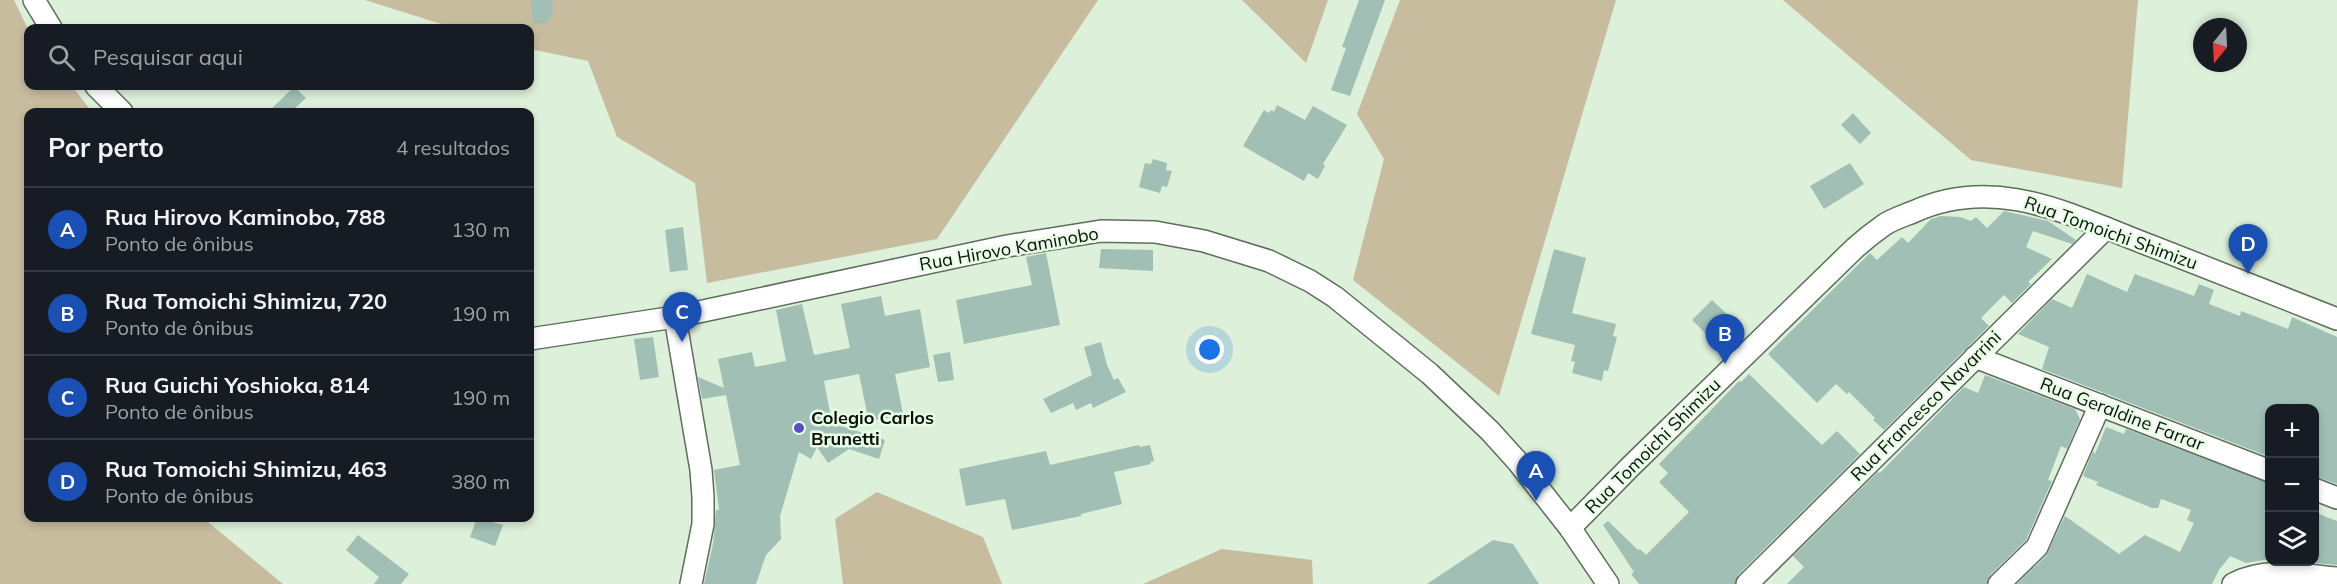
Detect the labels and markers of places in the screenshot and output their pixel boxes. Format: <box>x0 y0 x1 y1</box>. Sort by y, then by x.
pin: D <box>2228 224 2268 274</box>
pin: C <box>662 292 702 342</box>
pin: B <box>1706 314 1744 364</box>
place label: Colegio Carlos Brunetti <box>811 406 934 450</box>
marker: Colegio Carlos Brunetti <box>792 421 806 435</box>
pin: A <box>1516 452 1556 501</box>

